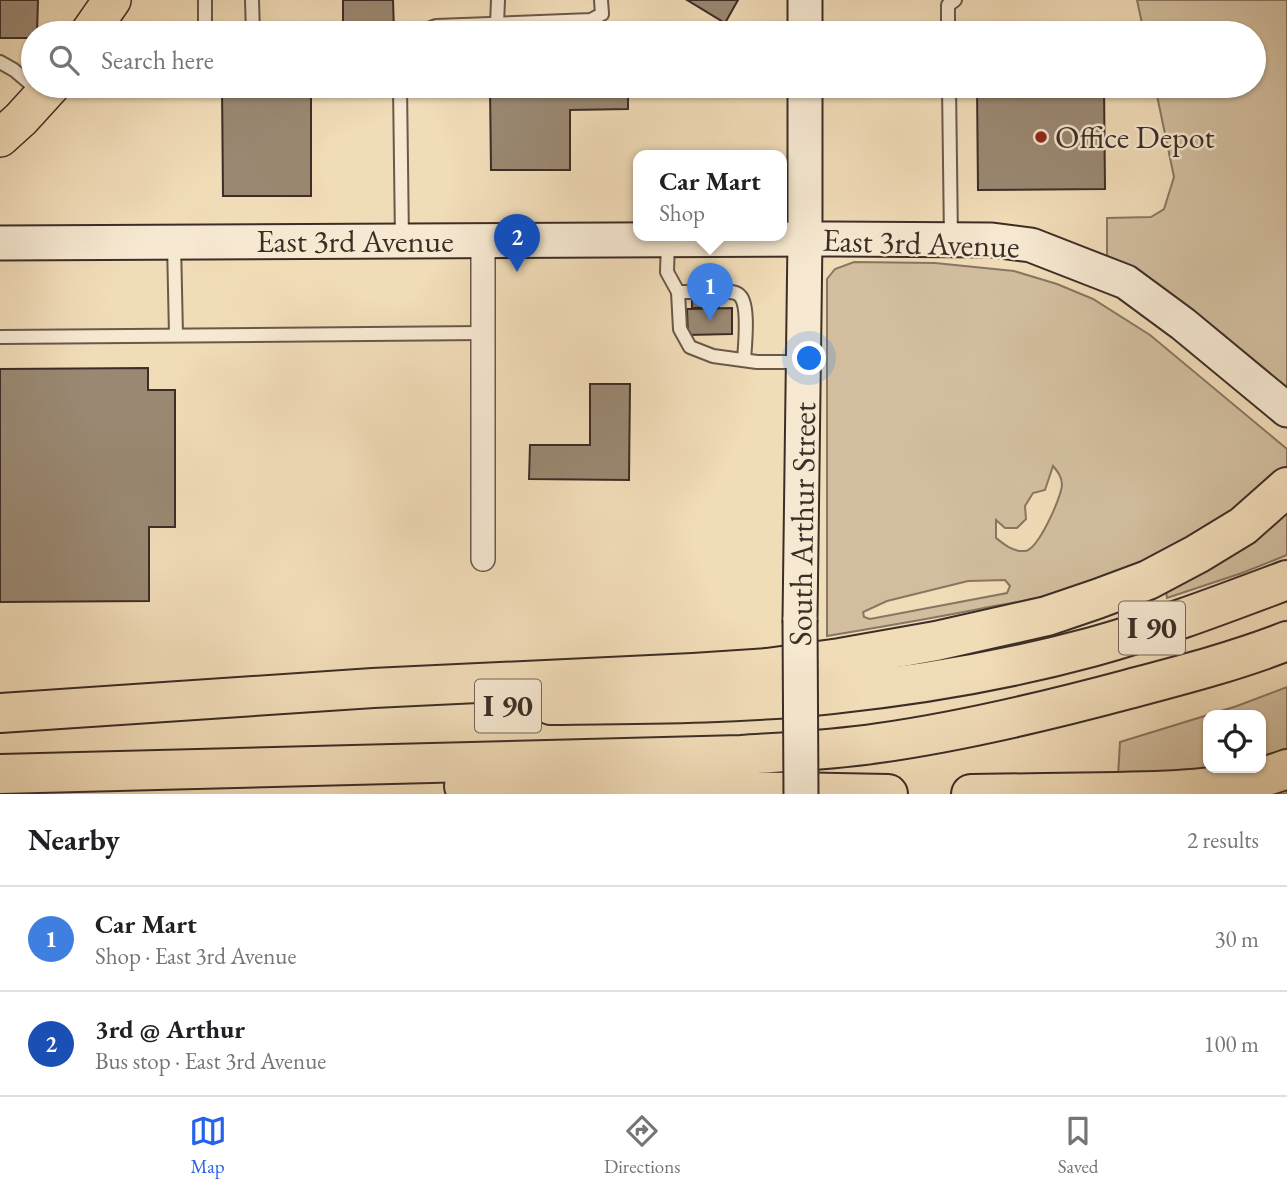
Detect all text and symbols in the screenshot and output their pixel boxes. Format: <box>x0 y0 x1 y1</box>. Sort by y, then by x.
search box <box>21 21 1266 98</box>
icon: search <box>45 41 83 79</box>
text: Search here <box>101 43 214 77</box>
place label: Office Depot <box>1055 116 1215 158</box>
marker: Office Depot <box>1033 129 1049 145</box>
popup <box>633 150 787 241</box>
text: Car Mart <box>659 164 761 198</box>
text: Shop <box>659 198 705 228</box>
pin: 2 <box>494 214 540 272</box>
street label: East 3rd Avenue <box>822 219 1020 267</box>
street label: East 3rd Avenue <box>256 220 454 262</box>
pin: 1 <box>687 263 733 321</box>
your location <box>792 341 826 375</box>
street label: South Arthur Street <box>779 402 825 646</box>
road number: I 90 <box>1119 601 1185 654</box>
road number: I 90 <box>475 680 541 733</box>
map controls <box>1203 710 1266 773</box>
button: locate <box>1203 710 1266 773</box>
text: Nearby <box>28 820 120 859</box>
text: 2 results <box>1187 825 1259 855</box>
text: Car Mart <box>95 907 197 941</box>
text: 1 <box>45 924 57 954</box>
text: 30 m <box>1214 924 1259 954</box>
text: Shop · East 3rd Avenue <box>95 941 296 971</box>
text: 3rd @ Arthur <box>95 1012 245 1046</box>
text: 2 <box>45 1029 57 1059</box>
text: 100 m <box>1203 1029 1259 1059</box>
text: Bus stop · East 3rd Avenue <box>95 1046 326 1076</box>
tab: Map <box>189 1112 227 1179</box>
tab: Directions <box>604 1112 680 1179</box>
tab: Saved <box>1058 1112 1098 1179</box>

